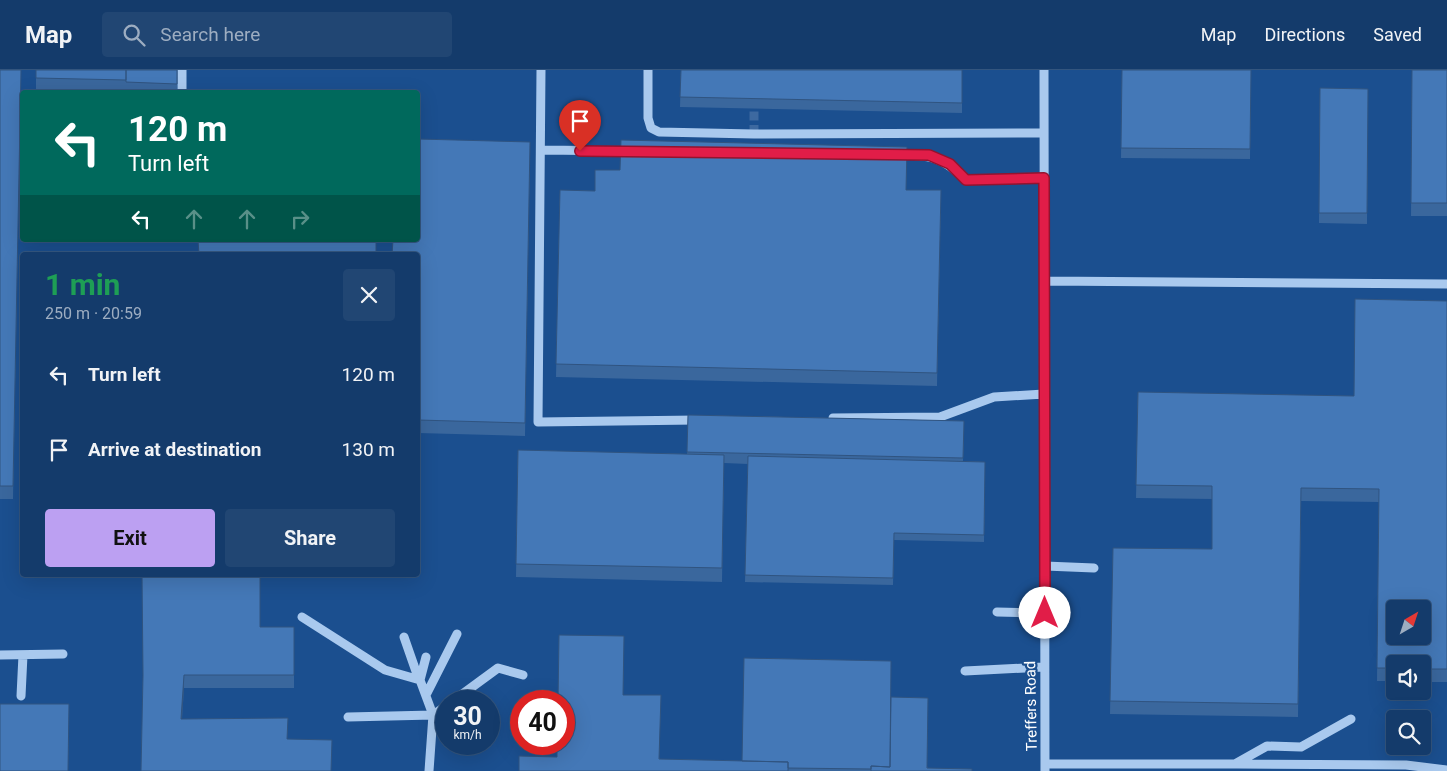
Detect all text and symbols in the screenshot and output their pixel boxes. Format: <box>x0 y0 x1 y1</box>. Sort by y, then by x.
search box <box>102 12 452 57</box>
text: Map <box>25 21 72 49</box>
icon: search <box>120 21 148 49</box>
text: Search here <box>160 23 260 46</box>
text: Map <box>1201 24 1236 45</box>
text: Directions <box>1264 24 1345 45</box>
text: Saved <box>1373 24 1422 45</box>
pin <box>559 100 601 151</box>
icon: arrive <box>566 107 594 135</box>
text: 120 m <box>128 109 227 150</box>
icon: left <box>45 110 110 175</box>
text: Turn left <box>128 151 209 176</box>
icon: left <box>127 205 155 233</box>
icon: ahead <box>180 205 208 233</box>
icon: ahead <box>233 205 261 233</box>
icon: right <box>286 205 314 233</box>
text: 1 min <box>45 267 120 302</box>
button: close <box>343 269 395 321</box>
text: 250 m · 20:59 <box>45 304 142 323</box>
icon: left <box>45 361 73 389</box>
text: Turn left <box>88 363 161 386</box>
text: 120 m <box>342 363 395 386</box>
icon: arrive <box>45 436 73 464</box>
text: Arrive at destination <box>88 438 261 461</box>
text: 130 m <box>342 438 395 461</box>
button: Exit <box>45 509 215 567</box>
button: Share <box>225 509 395 567</box>
position arrow <box>1018 586 1070 638</box>
north arrow <box>1386 600 1431 645</box>
map controls <box>1386 600 1431 755</box>
button: sound <box>1386 655 1431 700</box>
street label: Treffers Road <box>1021 661 1041 751</box>
speed limit sign: 40 <box>510 690 575 755</box>
text: 30 <box>453 702 482 731</box>
button: search <box>1386 710 1431 755</box>
text: km/h <box>453 728 482 742</box>

